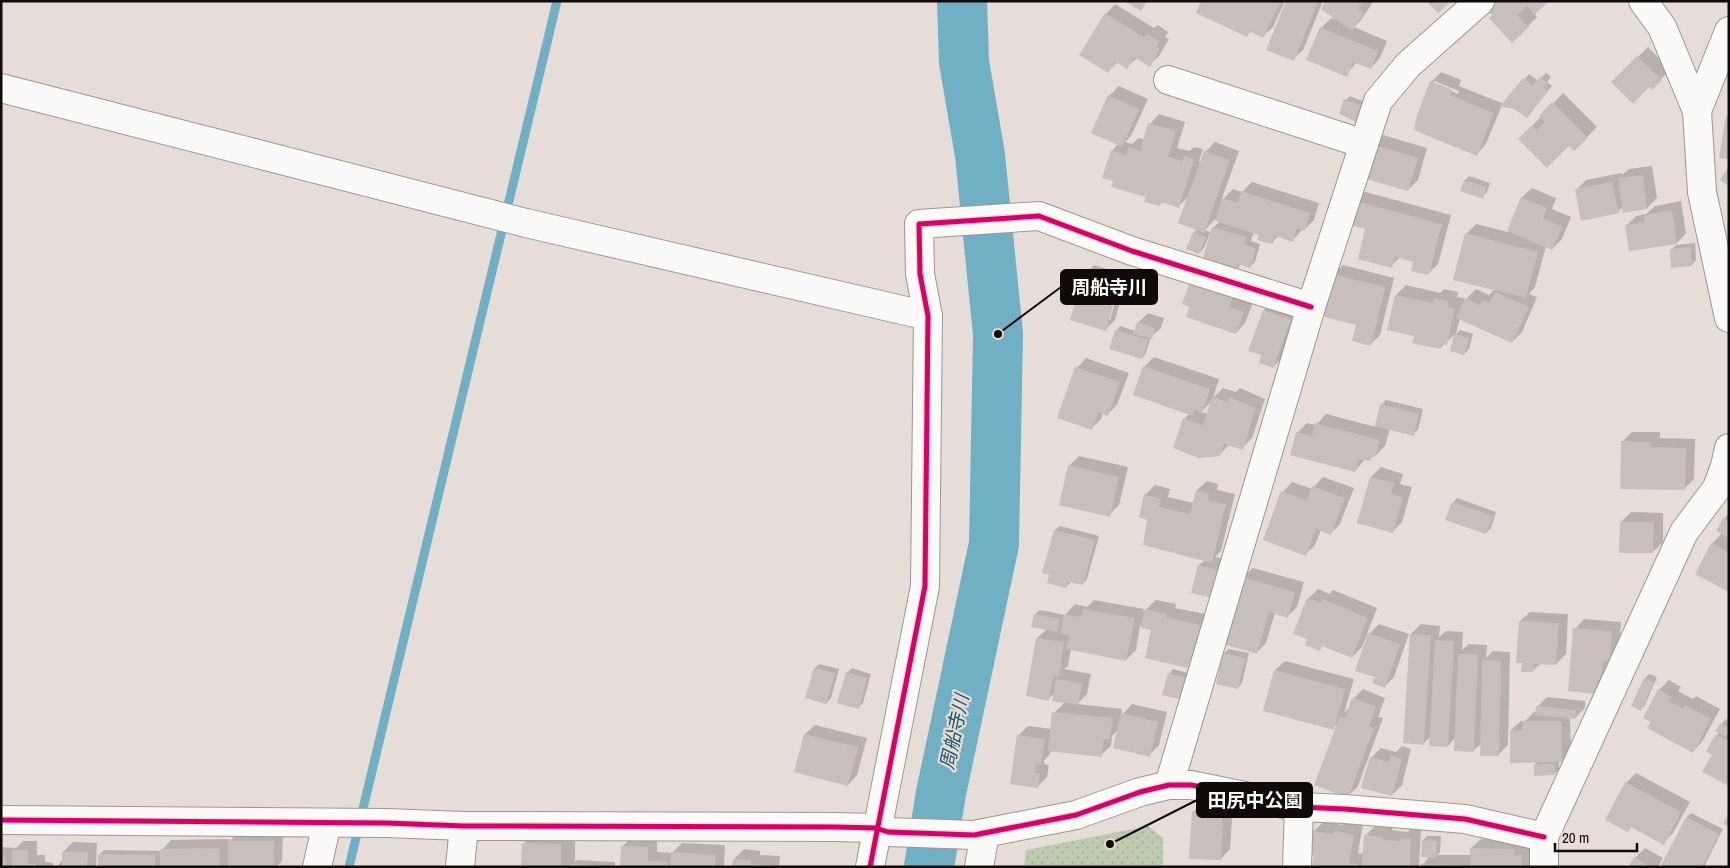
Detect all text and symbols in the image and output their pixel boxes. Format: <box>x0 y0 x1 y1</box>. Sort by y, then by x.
callout: 周船寺川 <box>1061 270 1157 304</box>
text: 周船寺川 <box>1071 274 1147 300</box>
water label: 周船寺川 <box>933 690 975 772</box>
callout: 田尻中公園 <box>1197 783 1312 817</box>
text: 田尻中公園 <box>1207 787 1303 813</box>
scale bar <box>1555 820 1638 852</box>
text: 20 m <box>1562 827 1589 848</box>

